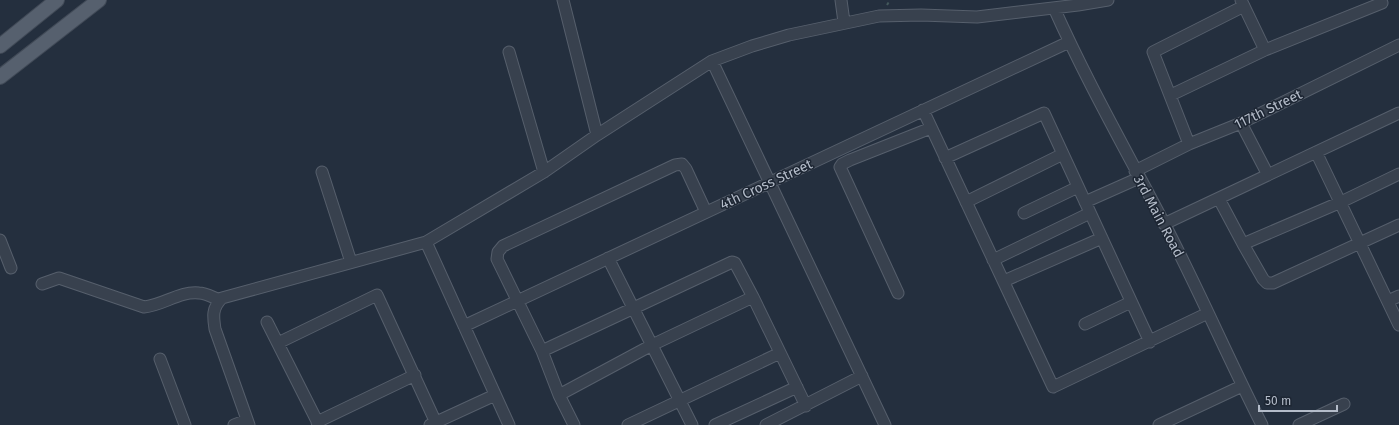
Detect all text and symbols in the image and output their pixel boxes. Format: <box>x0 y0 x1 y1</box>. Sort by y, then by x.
street label: 117th Street <box>1232 85 1306 133</box>
street label: 4th Cross Street <box>717 155 816 213</box>
street label: 3rd Main Road <box>1130 172 1187 260</box>
scale bar <box>1259 387 1337 413</box>
text: 50 m <box>1265 394 1291 408</box>

